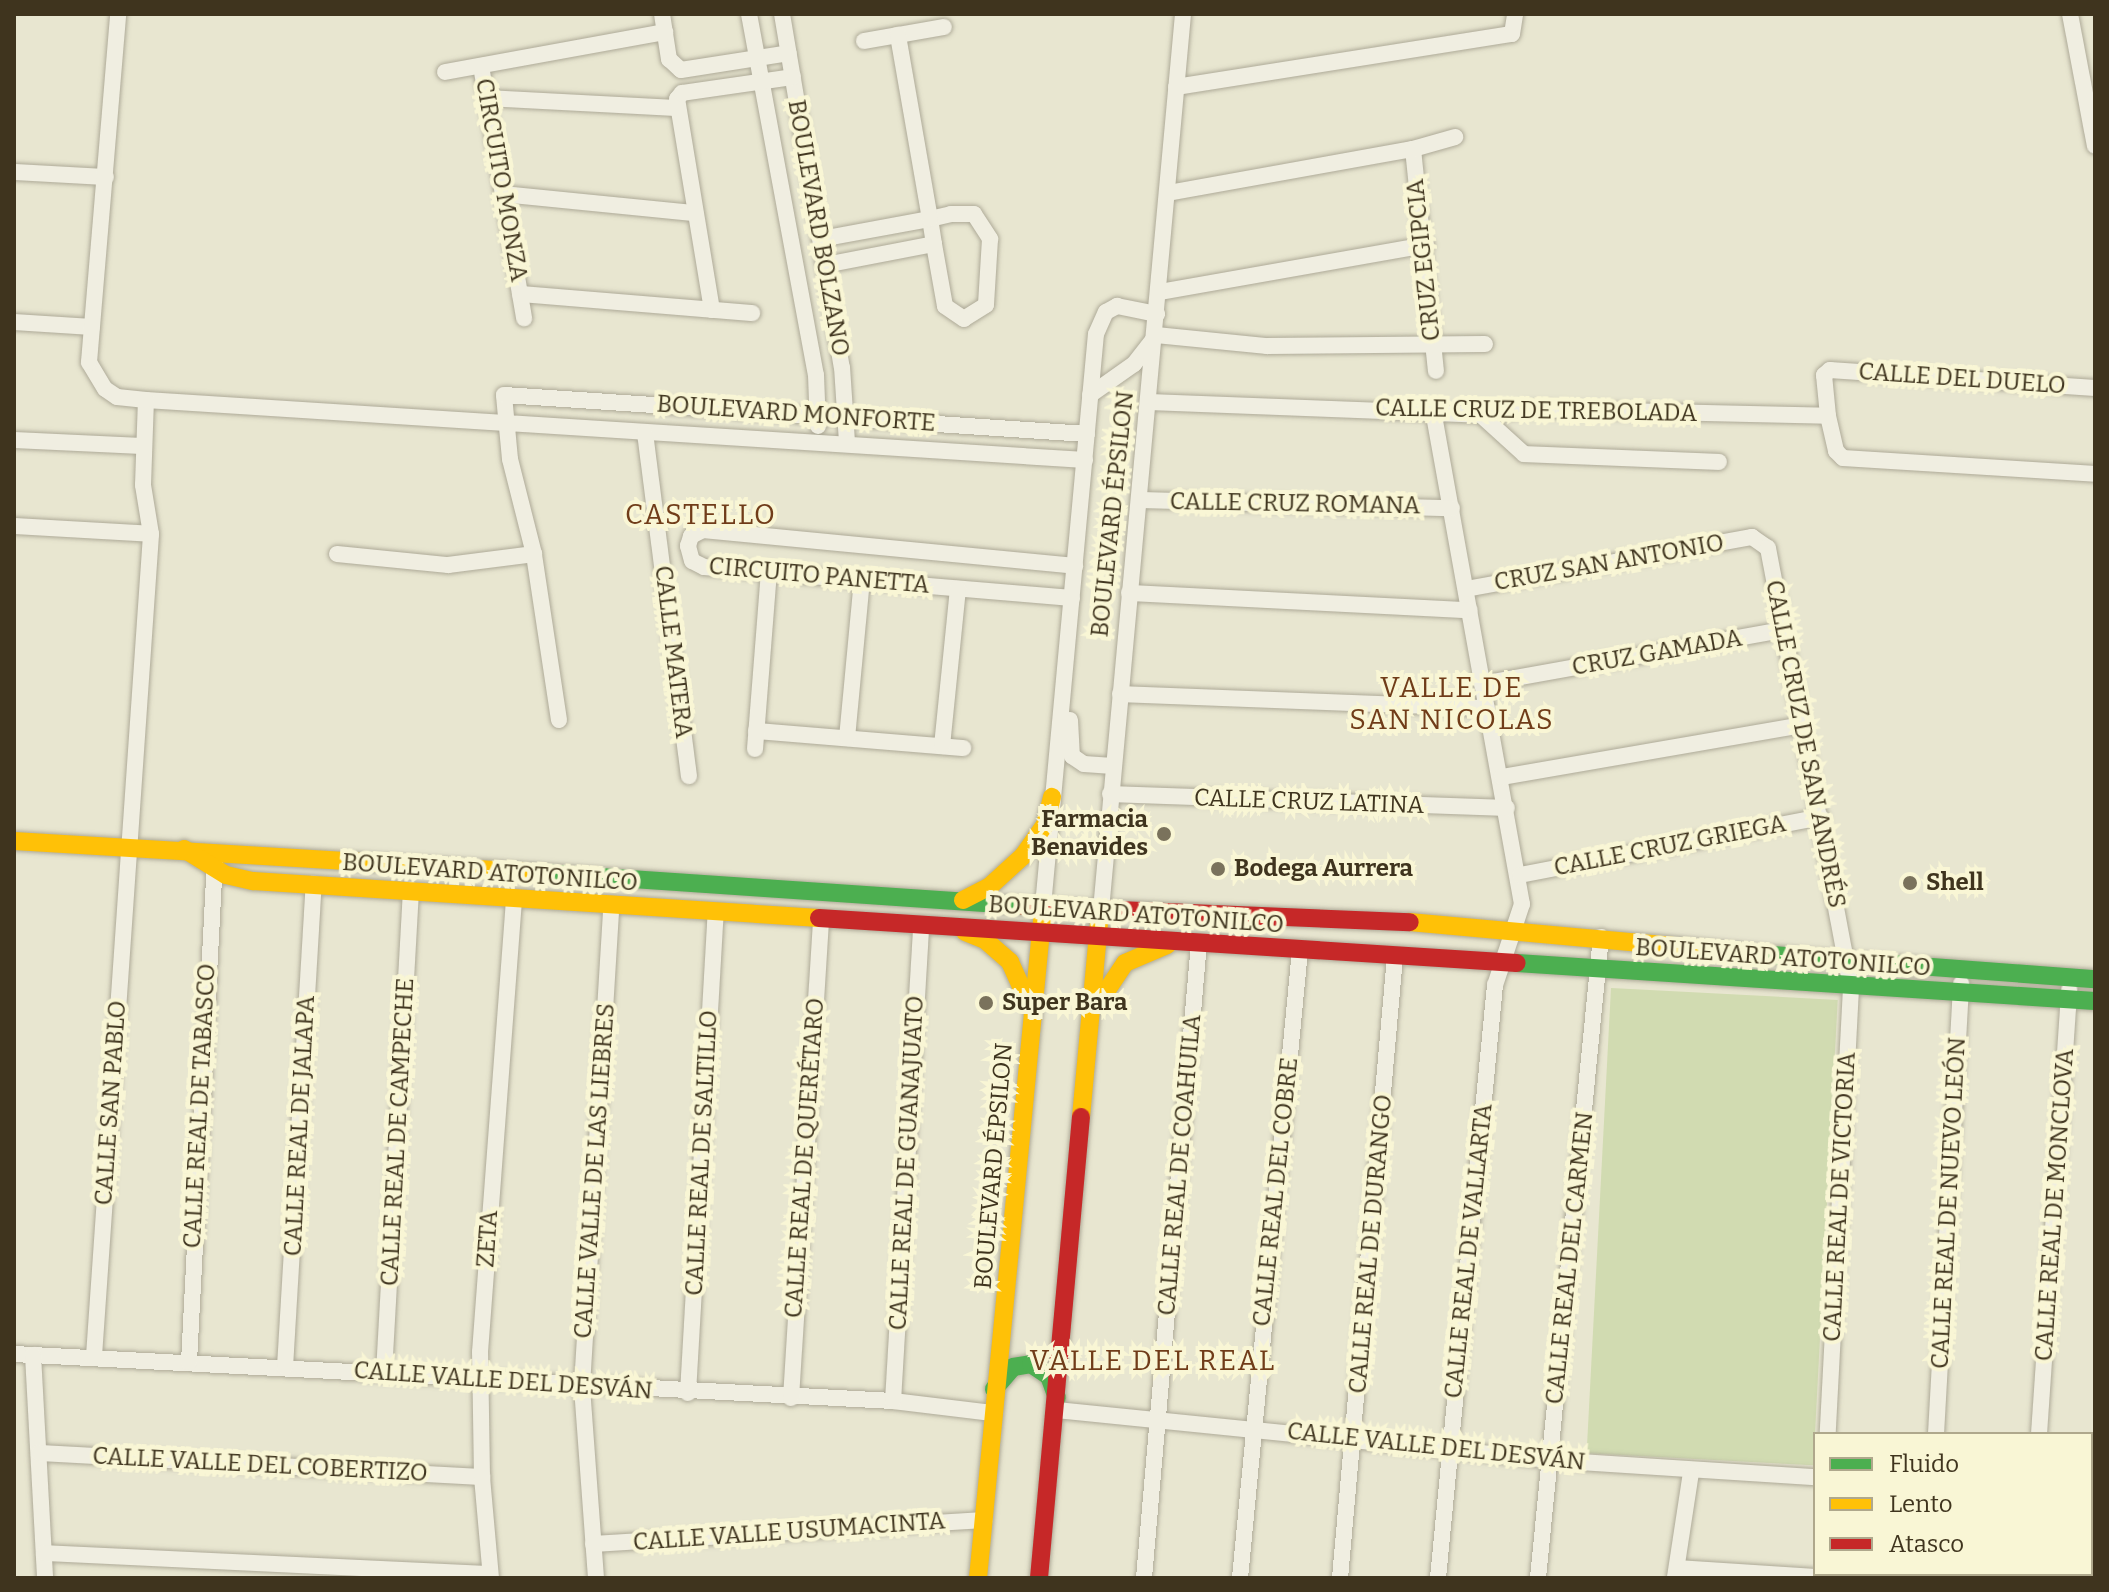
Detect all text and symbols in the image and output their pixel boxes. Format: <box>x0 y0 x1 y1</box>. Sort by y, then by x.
street label: CIRCUITO MONZA <box>469 76 533 284</box>
street label: BOULEVARD BOLZANO <box>781 98 855 358</box>
street label: CRUZ EGIPCIA <box>1401 178 1447 342</box>
street label: CALLE DEL DUELO <box>1857 357 2067 401</box>
street label: BOULEVARD MONFORTE <box>656 390 936 438</box>
street label: BOULEVARD ÉPSILON <box>1086 390 1140 638</box>
street label: CALLE CRUZ DE TREBOLADA <box>1375 394 1697 428</box>
street label: CALLE CRUZ ROMANA <box>1169 487 1421 521</box>
district label: CASTELLO <box>625 498 777 532</box>
street label: CRUZ SAN ANTONIO <box>1492 529 1726 597</box>
street label: CIRCUITO PANETTA <box>707 552 931 600</box>
street label: CALLE MATERA <box>648 564 698 740</box>
street label: CALLE CRUZ DE SAN ANDRÉS <box>1759 578 1851 910</box>
street label: CRUZ GAMADA <box>1570 624 1744 682</box>
district label: VALLE DE SAN NICOLAS <box>1349 671 1555 737</box>
street label: CALLE CRUZ LATINA <box>1193 784 1425 820</box>
place label: Farmacia Benavides <box>1031 806 1148 862</box>
street label: CALLE CRUZ GRIEGA <box>1551 809 1789 883</box>
marker: Farmacia Benavides <box>1155 825 1173 843</box>
street label: BOULEVARD ATOTONILCO <box>341 848 639 898</box>
place label: Bodega Aurrera <box>1234 855 1413 883</box>
marker: Bodega Aurrera <box>1209 860 1227 878</box>
place label: Shell <box>1926 869 1984 897</box>
marker: Shell <box>1901 874 1919 892</box>
street label: BOULEVARD ATOTONILCO <box>987 890 1285 940</box>
street label: BOULEVARD ATOTONILCO <box>1634 933 1932 983</box>
street label: CALLE REAL DE TABASCO <box>178 963 222 1249</box>
street label: CALLE REAL DE CAMPECHE <box>376 977 420 1287</box>
place label: Super Bara <box>1002 989 1127 1017</box>
marker: Super Bara <box>977 994 995 1012</box>
street label: CALLE REAL DE JALAPA <box>279 995 321 1257</box>
street label: CALLE REAL DE GUANAJUATO <box>884 995 930 1331</box>
street label: CALLE REAL DE QUERÉTARO <box>779 997 831 1319</box>
street label: CALLE SAN PABLO <box>89 1000 133 1206</box>
street label: CALLE VALLE DE LAS LIEBRES <box>569 1002 621 1340</box>
street label: CALLE REAL DE SALTILLO <box>680 1009 724 1297</box>
street label: CALLE REAL DE COAHUILA <box>1152 1013 1208 1317</box>
street label: CALLE REAL DE NUEVO LEÓN <box>1926 1036 1972 1370</box>
street label: BOULEVARD ÉPSILON <box>969 1042 1019 1290</box>
street label: CALLE REAL DE MONCLOVA <box>2030 1048 2080 1362</box>
street label: CALLE REAL DE VICTORIA <box>1818 1051 1862 1343</box>
street label: CALLE REAL DEL COBRE <box>1248 1056 1304 1328</box>
street label: CALLE REAL DE DURANGO <box>1344 1093 1398 1395</box>
street label: CALLE REAL DE VALLARTA <box>1439 1102 1499 1400</box>
street label: CALLE REAL DEL CARMEN <box>1540 1110 1600 1406</box>
street label: ZETA <box>472 1209 504 1269</box>
district label: VALLE DEL REAL <box>1030 1344 1276 1378</box>
street label: CALLE VALLE DEL DESVÁN <box>353 1356 653 1406</box>
street label: CALLE VALLE DEL DESVÁN <box>1286 1417 1586 1477</box>
legend <box>1813 1432 2093 1576</box>
street label: CALLE VALLE DEL COBERTIZO <box>92 1442 428 1488</box>
text: Fluido <box>1889 1450 1959 1478</box>
text: Lento <box>1889 1490 1952 1518</box>
street label: CALLE VALLE USUMACINTA <box>632 1507 946 1557</box>
text: Atasco <box>1889 1530 1964 1558</box>

